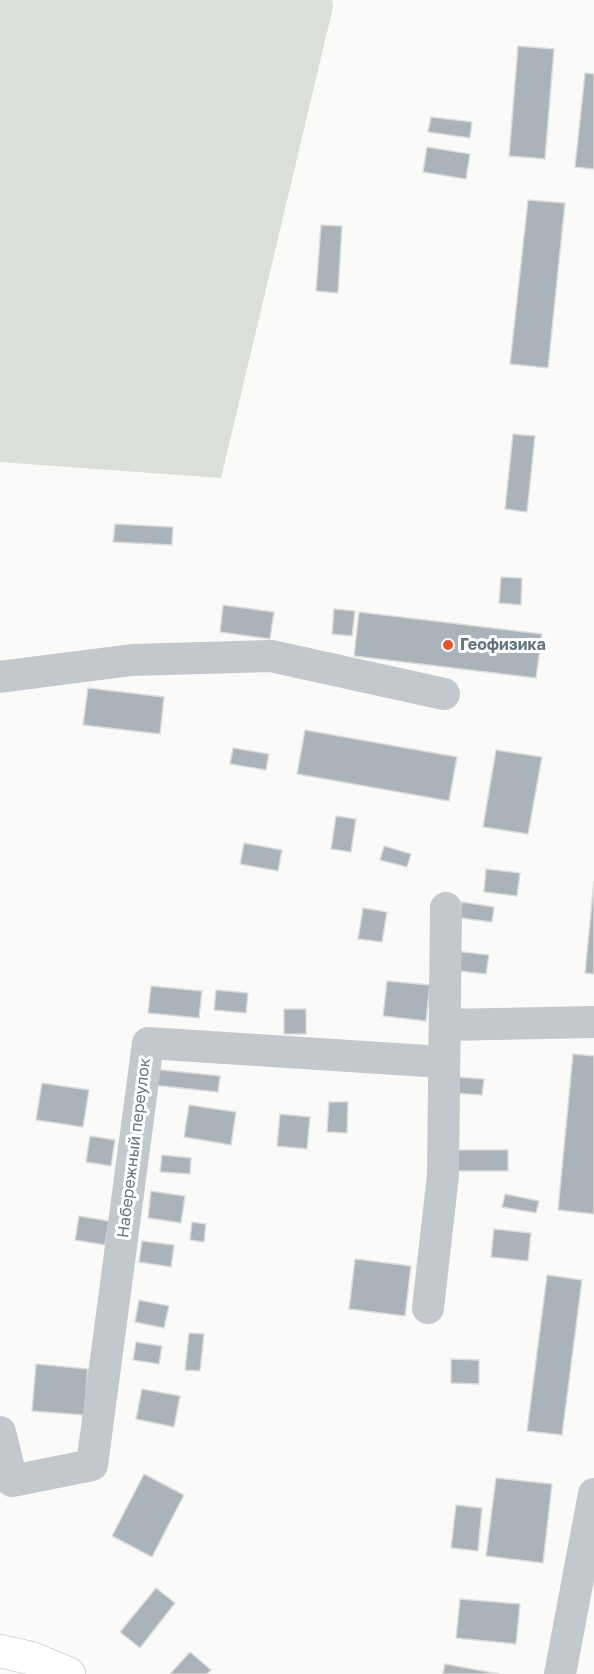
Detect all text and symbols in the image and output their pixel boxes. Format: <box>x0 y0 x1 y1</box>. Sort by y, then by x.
place label: Геофизика <box>460 635 546 655</box>
marker: Геофизика <box>441 638 455 652</box>
street label: Набережный переулок <box>113 1057 155 1239</box>

